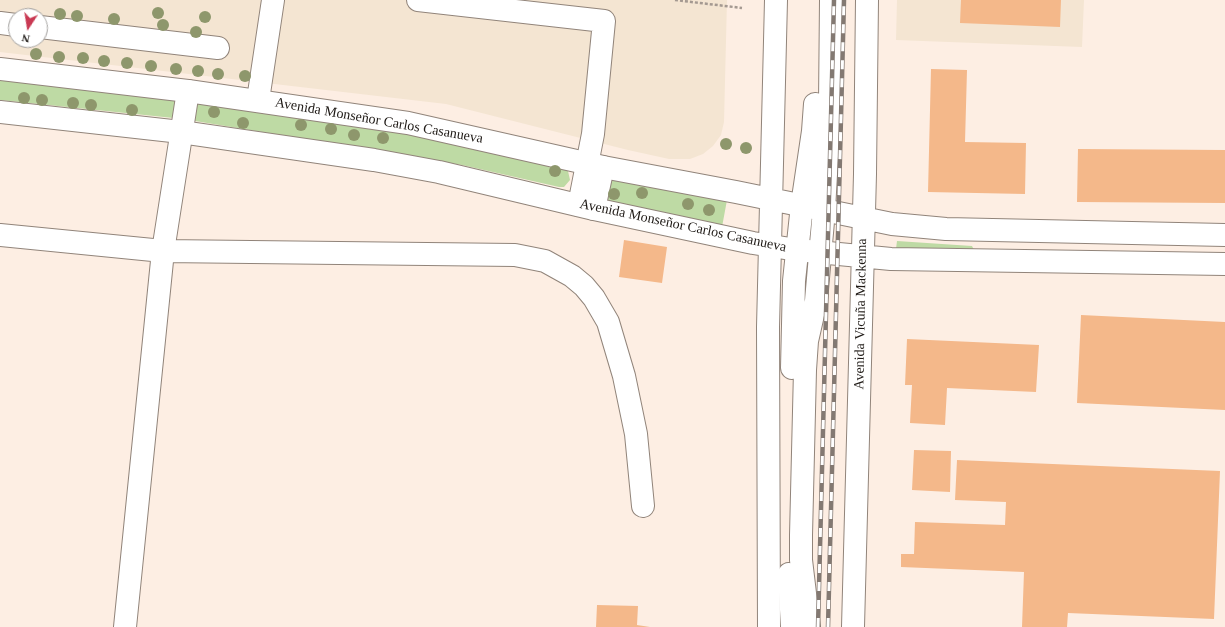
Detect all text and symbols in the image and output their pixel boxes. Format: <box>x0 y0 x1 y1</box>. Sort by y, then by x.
north arrow <box>8 8 48 48</box>
text: N <box>21 32 31 45</box>
street label: Avenida Monseñor Carlos Casanueva <box>274 94 484 148</box>
street label: Avenida Monseñor Carlos Casanueva <box>578 196 788 256</box>
street label: Avenida Vicuña Mackenna <box>851 238 871 390</box>

